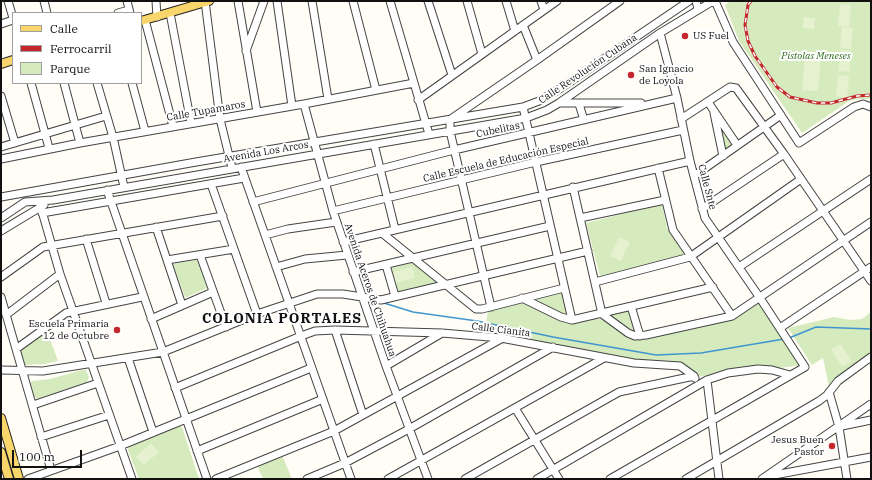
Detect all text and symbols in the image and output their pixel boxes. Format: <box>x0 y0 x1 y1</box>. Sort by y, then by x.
legend <box>12 12 142 84</box>
text: Calle <box>50 21 78 36</box>
place label: US Fuel <box>693 30 729 42</box>
marker: US Fuel <box>680 31 690 41</box>
street label: Calle Revolución Cubana <box>536 32 640 106</box>
text: Ferrocarril <box>50 41 112 56</box>
park label: Pistolas Meneses <box>781 50 851 62</box>
text: Parque <box>50 61 90 76</box>
place label: San Ignacio de Loyola <box>639 63 694 86</box>
marker: San Ignacio de Loyola <box>626 70 636 80</box>
street label: Calle Tupamaros <box>166 98 246 124</box>
street label: Cubelitas <box>475 120 521 140</box>
street label: Calle Escuela de Educación Especial <box>422 135 590 185</box>
street label: Avenida Los Arcos <box>222 139 310 165</box>
street label: Calle Snte <box>695 163 719 211</box>
street label: Avenida Aceros de Chihuahua <box>341 222 399 358</box>
district label: COLONIA PORTALES <box>202 311 362 327</box>
place label: Escuela Primaria 12 de Octubre <box>28 318 109 342</box>
street label: Calle Cianita <box>471 320 531 340</box>
marker: Escuela Primaria 12 de Octubre <box>112 325 122 335</box>
place label: Jesus Buen Pastor <box>771 434 824 458</box>
marker: Jesus Buen Pastor <box>827 441 837 451</box>
scale bar <box>14 442 84 468</box>
text: 100 m <box>19 449 55 464</box>

